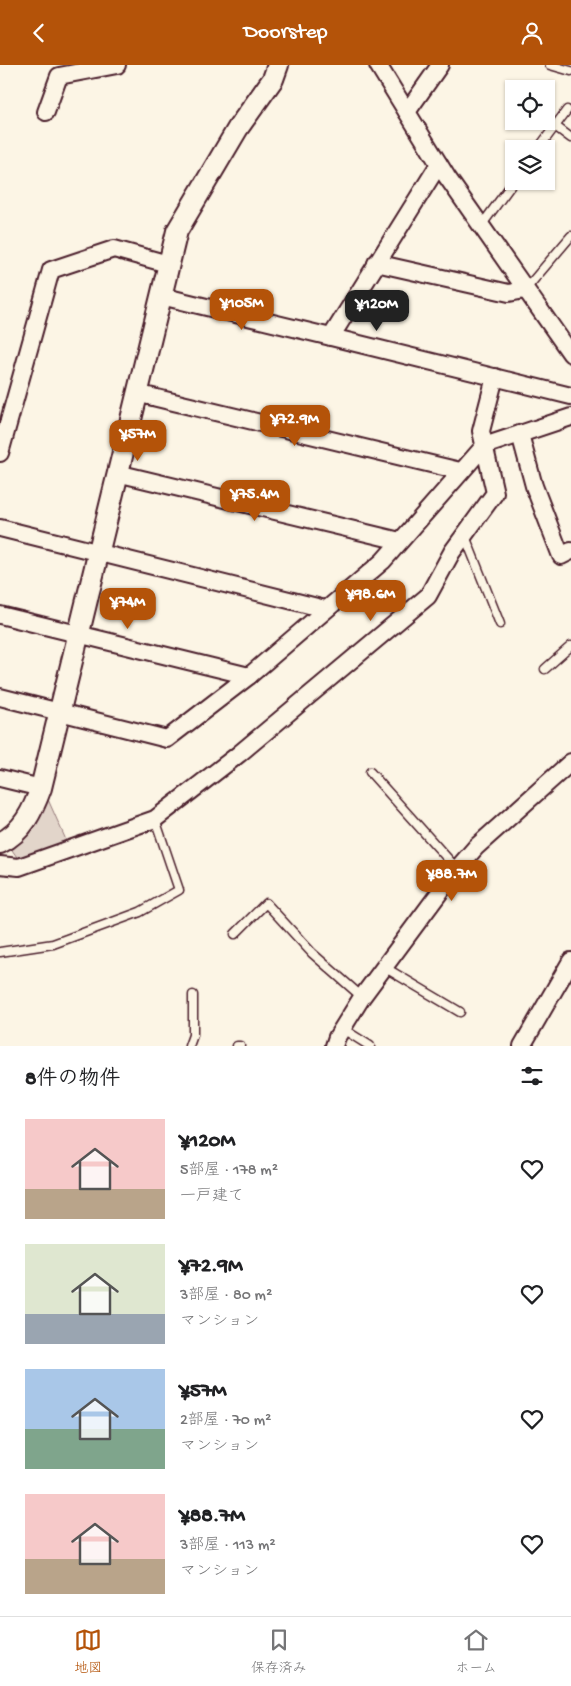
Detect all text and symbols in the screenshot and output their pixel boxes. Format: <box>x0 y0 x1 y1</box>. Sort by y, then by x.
icon: back <box>25 19 53 47</box>
icon: person <box>518 19 546 47</box>
text: Doorstep <box>243 20 328 46</box>
map controls <box>505 80 555 190</box>
button: locate <box>505 80 555 130</box>
button: layers <box>505 140 555 190</box>
pin: ¥105M <box>207 289 277 331</box>
pin: ¥120M <box>342 289 412 332</box>
text: ¥105M <box>221 295 263 314</box>
text: ¥120M <box>356 296 398 315</box>
pin: ¥72.9M <box>254 405 336 447</box>
text: ¥72.9M <box>271 411 319 430</box>
pin: ¥57M <box>108 419 168 462</box>
text: ¥57M <box>120 426 156 445</box>
pin: ¥75.4M <box>214 479 296 522</box>
text: ¥75.4M <box>231 486 279 505</box>
pin: ¥98.6M <box>330 579 412 622</box>
text: ¥98.6M <box>347 586 395 605</box>
pin: ¥74M <box>98 587 158 630</box>
text: ¥74M <box>111 594 145 613</box>
pin: ¥88.7M <box>411 859 493 902</box>
text: ¥88.7M <box>427 866 477 885</box>
icon: filters <box>518 1062 546 1090</box>
text: 8件の物件 <box>25 1068 121 1093</box>
text: ¥120M <box>180 1130 235 1155</box>
icon: home <box>65 1139 125 1199</box>
icon: heart <box>518 1155 546 1183</box>
text: 5部屋 · 178 m² <box>180 1162 278 1181</box>
text: 一戸建て <box>180 1188 244 1207</box>
text: ¥72.9M <box>180 1255 243 1280</box>
icon: home <box>65 1264 125 1324</box>
icon: heart <box>518 1280 546 1308</box>
text: 3部屋 · 80 m² <box>180 1287 272 1306</box>
text: マンション <box>180 1313 259 1332</box>
text: ¥57M <box>180 1380 226 1405</box>
icon: home <box>65 1389 125 1449</box>
icon: heart <box>518 1405 546 1433</box>
text: 2部屋 · 70 m² <box>180 1412 271 1431</box>
text: マンション <box>180 1438 259 1457</box>
text: ¥88.7M <box>180 1505 245 1530</box>
icon: home <box>65 1514 125 1574</box>
icon: heart <box>518 1530 546 1558</box>
text: 3部屋 · 113 m² <box>180 1537 276 1556</box>
text: マンション <box>180 1563 259 1582</box>
tab: 地図 <box>74 1626 102 1678</box>
tab: 保存済み <box>251 1626 307 1678</box>
tab: ホーム <box>455 1626 497 1678</box>

